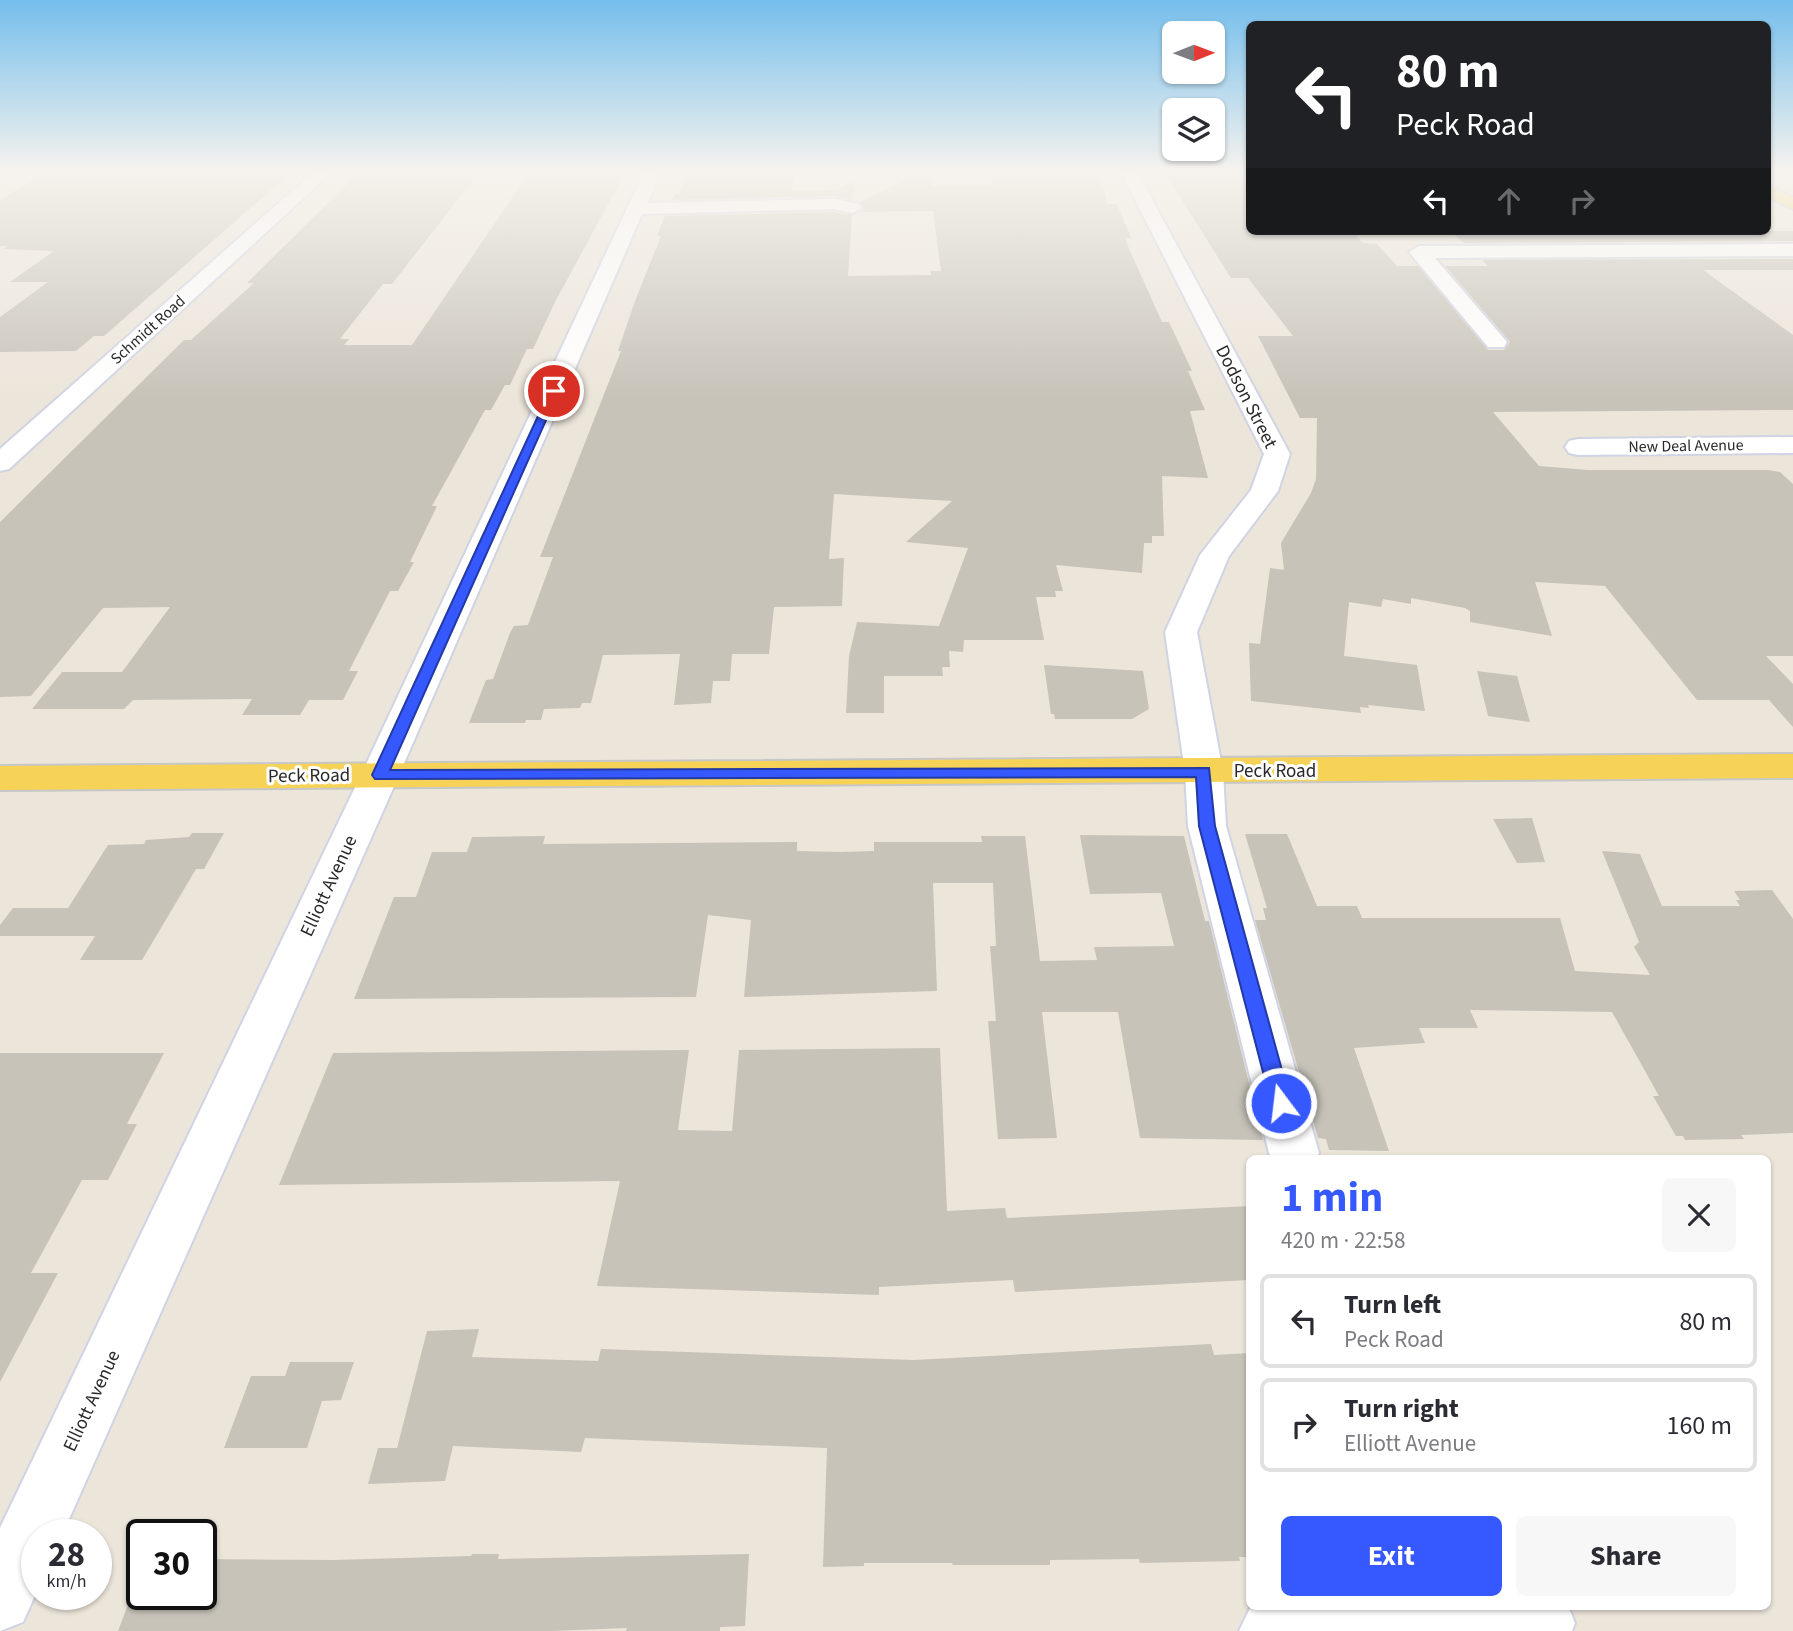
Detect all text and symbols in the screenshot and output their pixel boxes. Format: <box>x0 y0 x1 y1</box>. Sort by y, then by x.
north arrow <box>1162 21 1225 84</box>
map controls <box>1162 21 1225 161</box>
text: 80 m <box>1396 37 1500 107</box>
icon: left <box>1281 49 1372 140</box>
button: layers <box>1162 98 1225 161</box>
text: Peck Road <box>1396 102 1535 148</box>
icon: left <box>1417 182 1455 220</box>
icon: ahead <box>1490 182 1528 220</box>
icon: right <box>1563 182 1601 220</box>
street label: Schmidt Road <box>106 291 190 369</box>
street label: Dodson Street <box>1208 341 1284 454</box>
pin <box>524 361 584 421</box>
icon: arrive <box>535 372 573 410</box>
street label: New Deal Avenue <box>1628 434 1744 458</box>
street label: Peck Road <box>1234 758 1316 785</box>
street label: Peck Road <box>268 762 350 790</box>
street label: Elliott Avenue <box>294 831 364 941</box>
position arrow <box>1244 1066 1318 1140</box>
text: 1 min <box>1281 1168 1383 1228</box>
button: close <box>1662 1178 1736 1252</box>
text: 420 m · 22:58 <box>1281 1224 1405 1257</box>
text: Turn left <box>1344 1286 1441 1323</box>
icon: left <box>1285 1302 1323 1340</box>
text: 80 m <box>1679 1303 1732 1340</box>
text: Peck Road <box>1344 1323 1444 1356</box>
street label: Elliott Avenue <box>57 1346 127 1456</box>
text: Turn right <box>1344 1390 1459 1427</box>
icon: right <box>1285 1406 1323 1444</box>
text: 160 m <box>1666 1407 1732 1444</box>
text: Elliott Avenue <box>1344 1427 1476 1460</box>
button: Exit <box>1281 1516 1502 1596</box>
button: Share <box>1516 1516 1736 1596</box>
speed limit sign: 30 <box>126 1519 217 1610</box>
text: 28 <box>48 1530 85 1580</box>
text: km/h <box>47 1569 86 1594</box>

